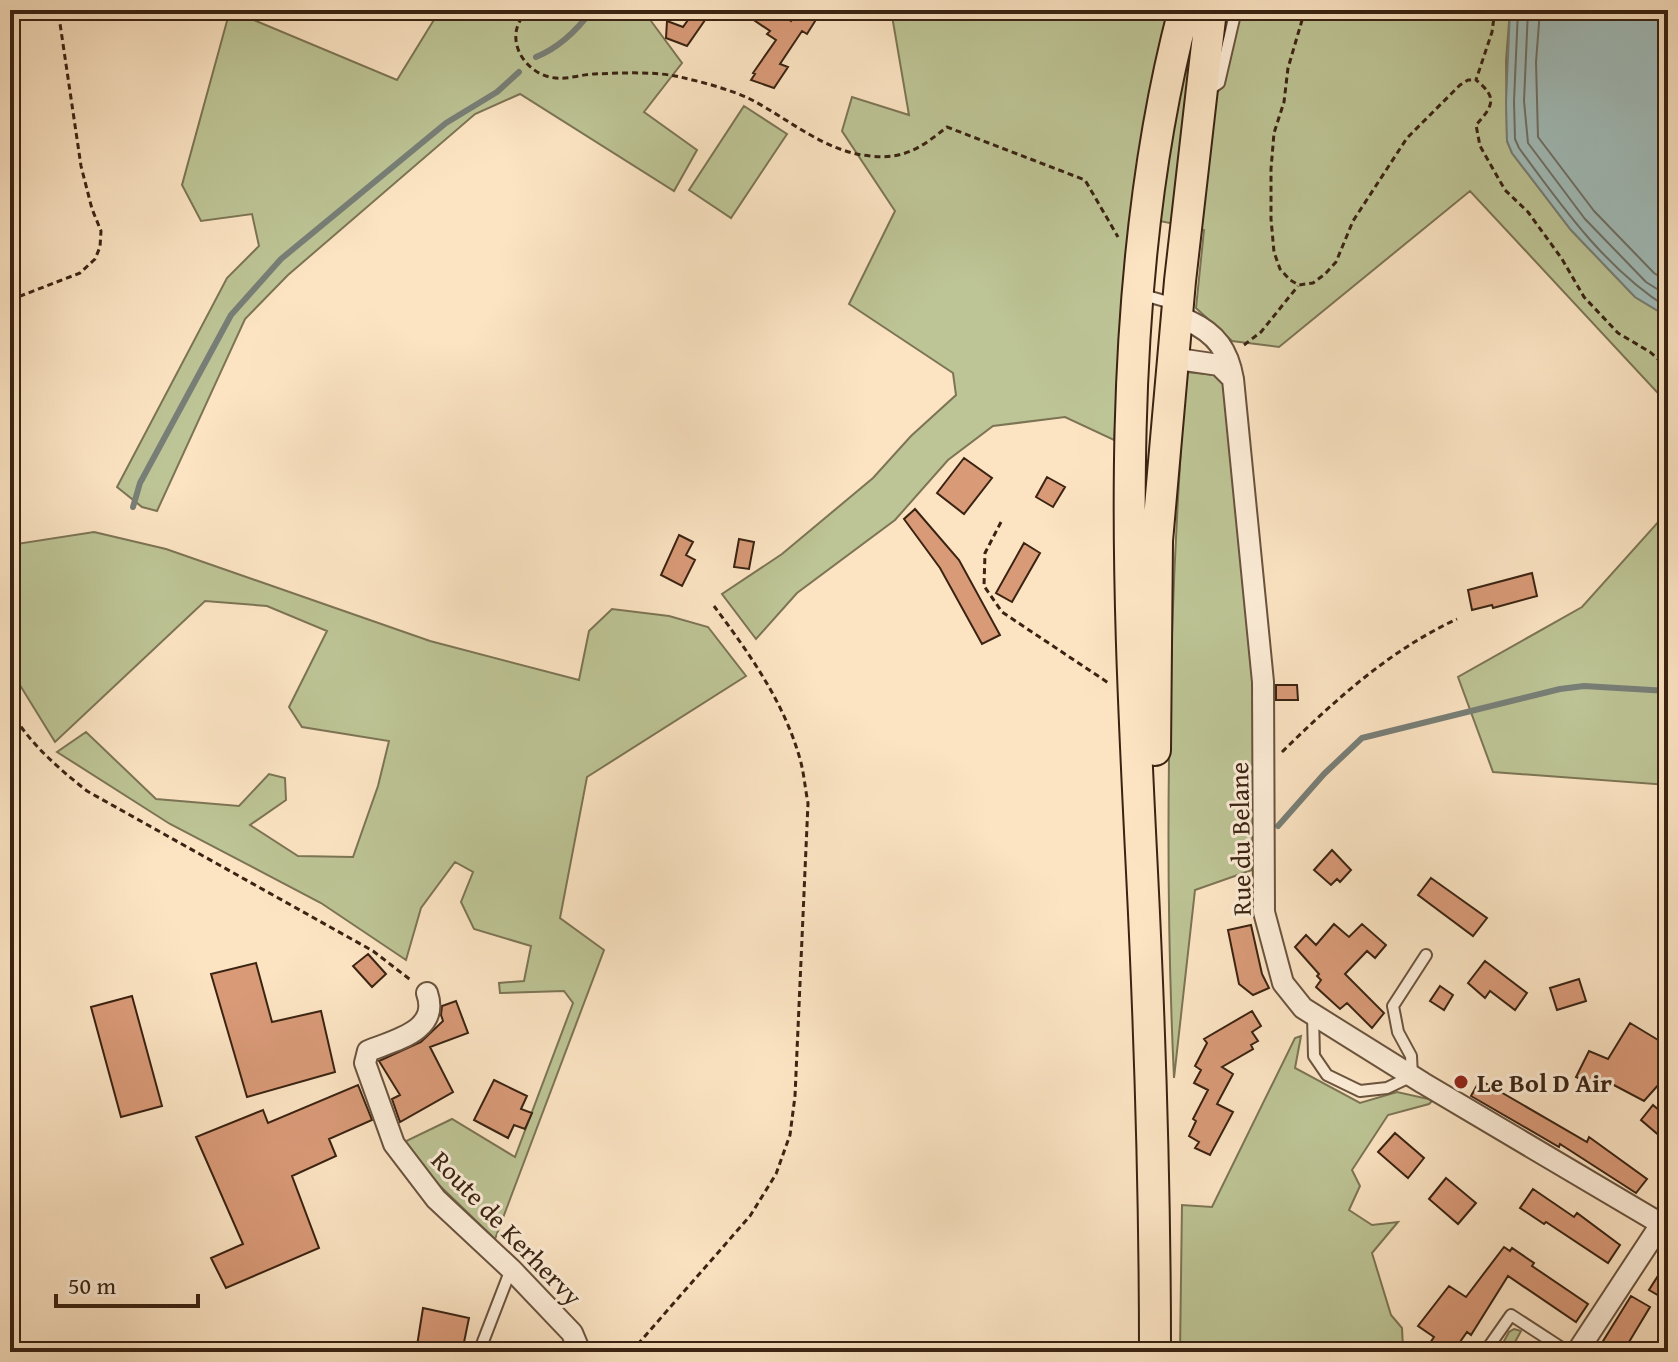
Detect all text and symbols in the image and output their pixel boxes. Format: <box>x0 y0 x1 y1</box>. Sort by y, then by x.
street label: Rue du Belane <box>1219 762 1261 916</box>
place label: Le Bol D Air <box>1477 1063 1612 1102</box>
marker: Le Bol D Air <box>1452 1073 1470 1091</box>
street label: Route de Kerhervy <box>422 1141 592 1315</box>
scale bar <box>56 1258 198 1308</box>
text: 50 m <box>68 1268 116 1303</box>

